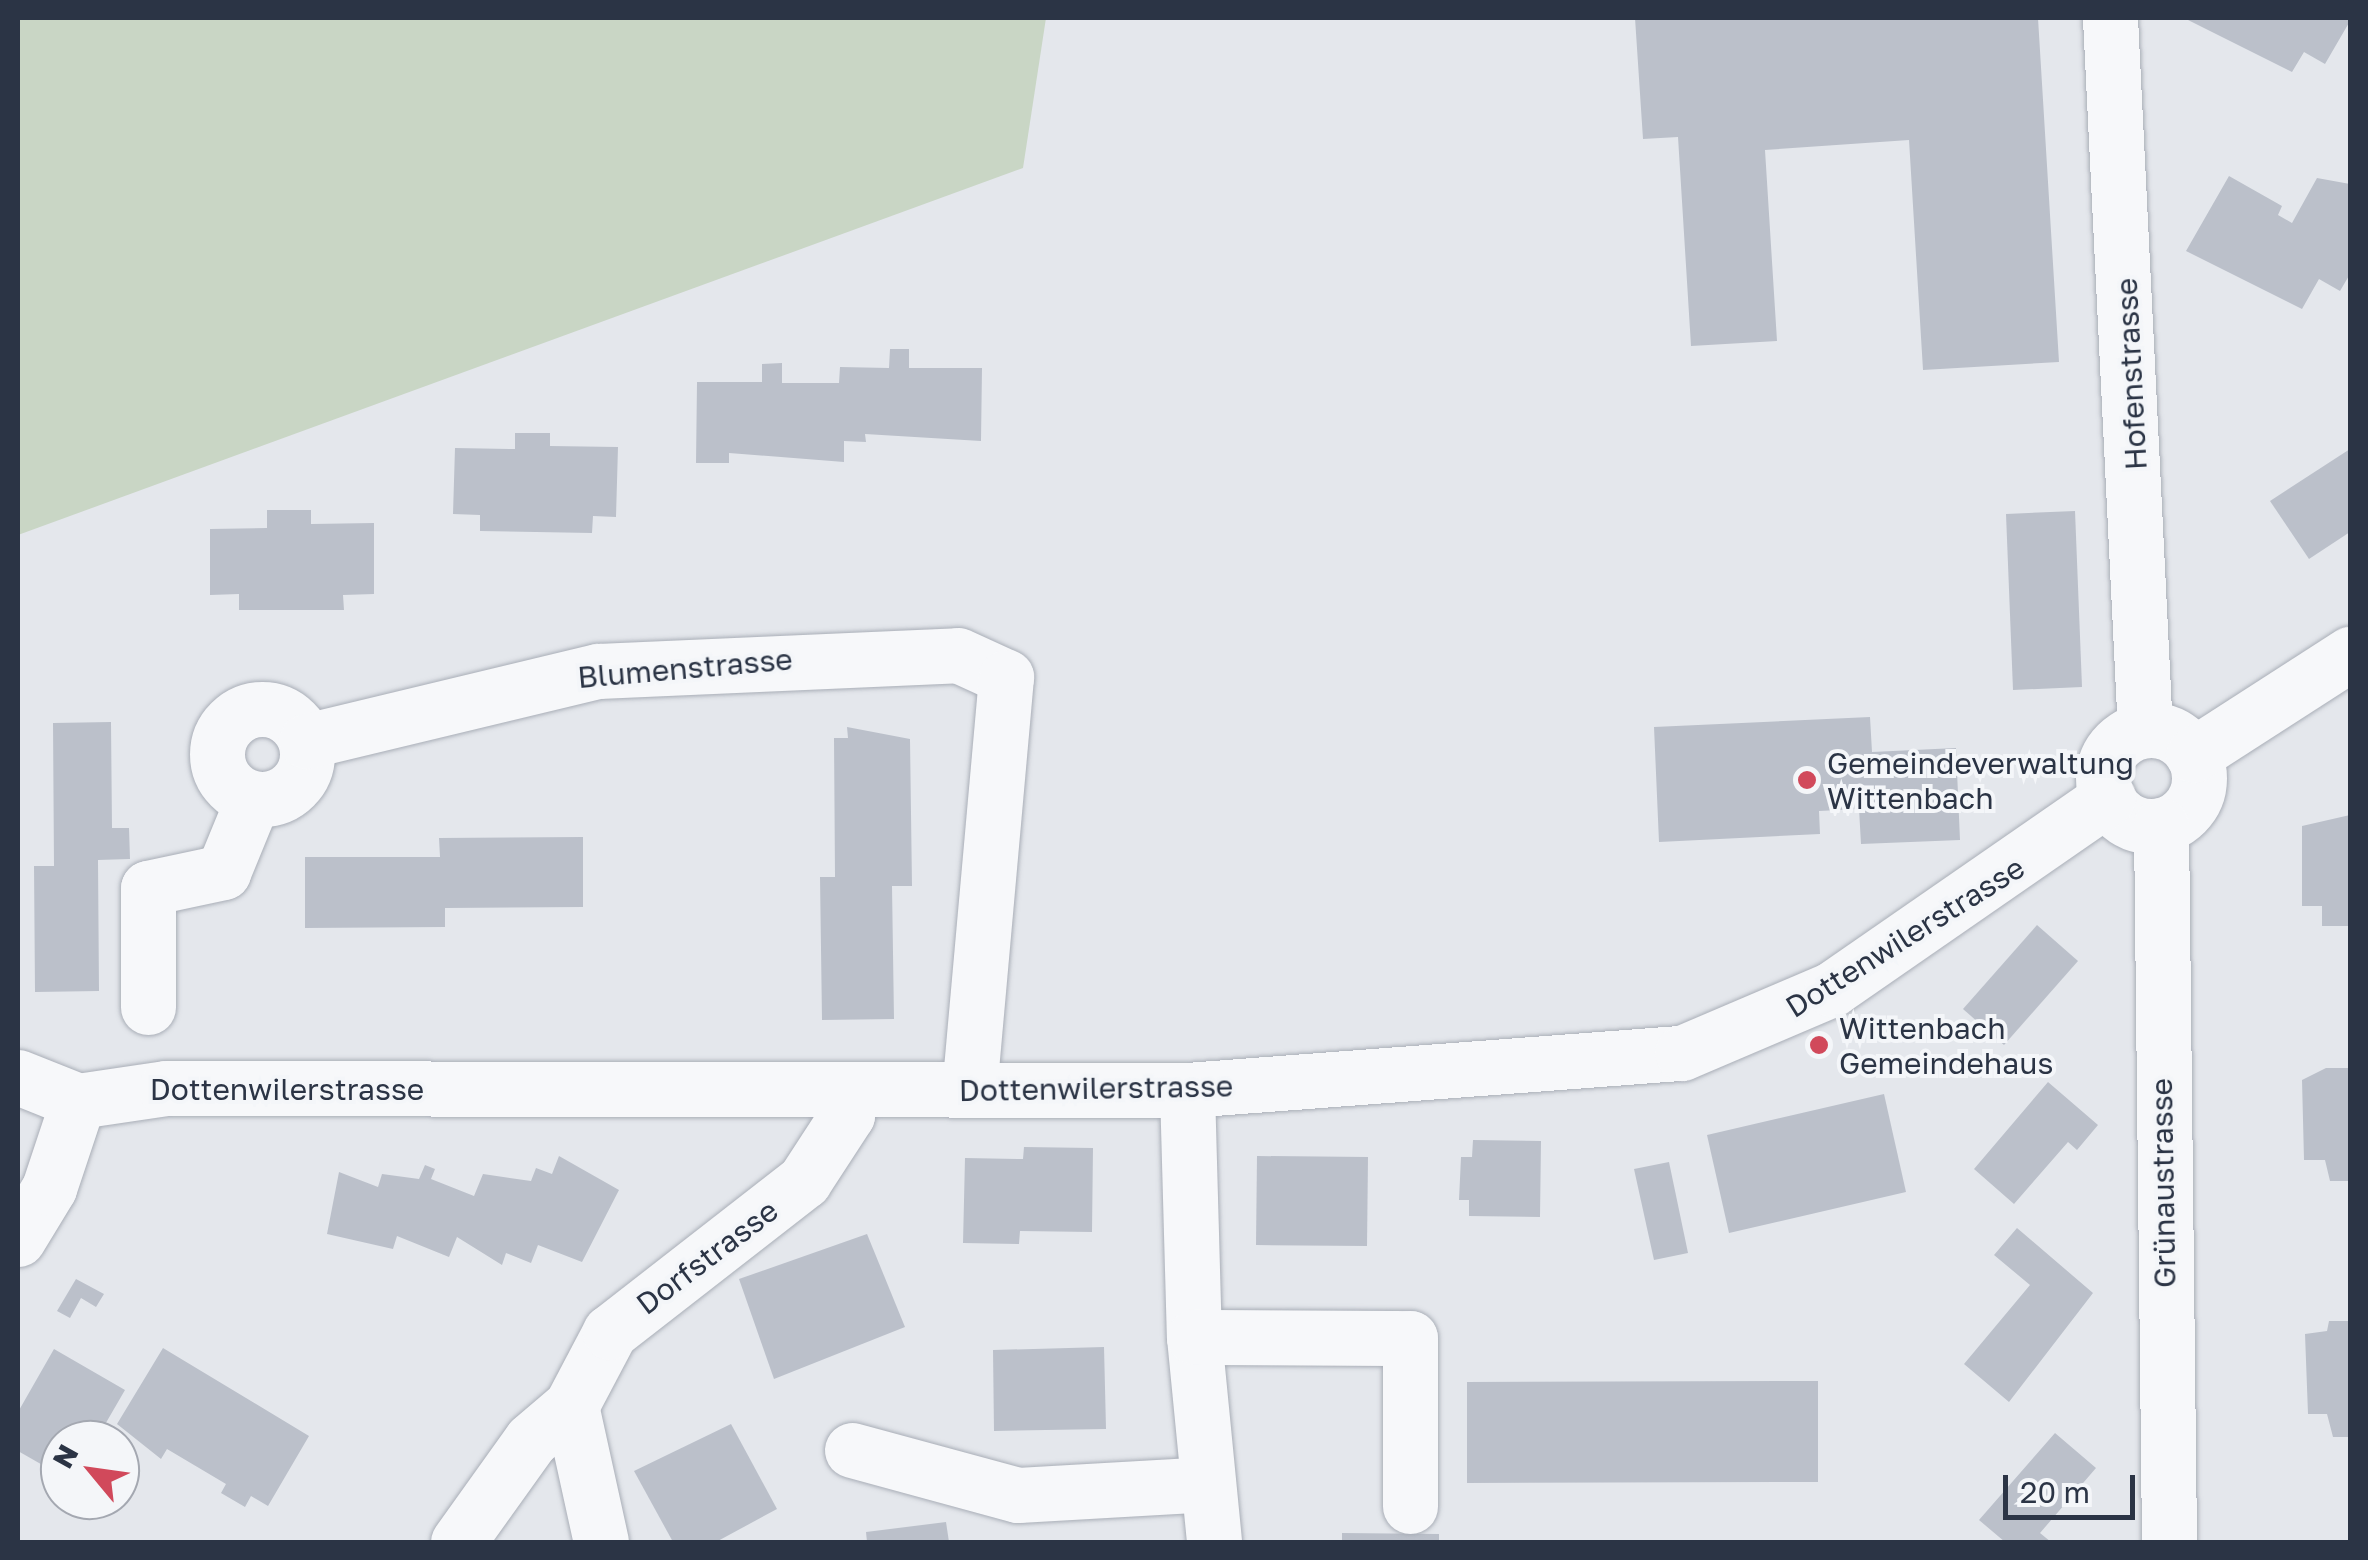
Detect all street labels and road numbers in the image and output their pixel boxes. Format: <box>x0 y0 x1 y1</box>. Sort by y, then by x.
street label: Hofenstrasse <box>2108 277 2154 471</box>
street label: Blumenstrasse <box>576 641 794 695</box>
street label: Dottenwilerstrasse <box>1779 849 2031 1025</box>
street label: Dottenwilerstrasse <box>958 1068 1234 1108</box>
street label: Dottenwilerstrasse <box>150 1071 424 1107</box>
street label: Grünaustrasse <box>2143 1078 2183 1288</box>
street label: Dorfstrasse <box>629 1192 785 1322</box>

